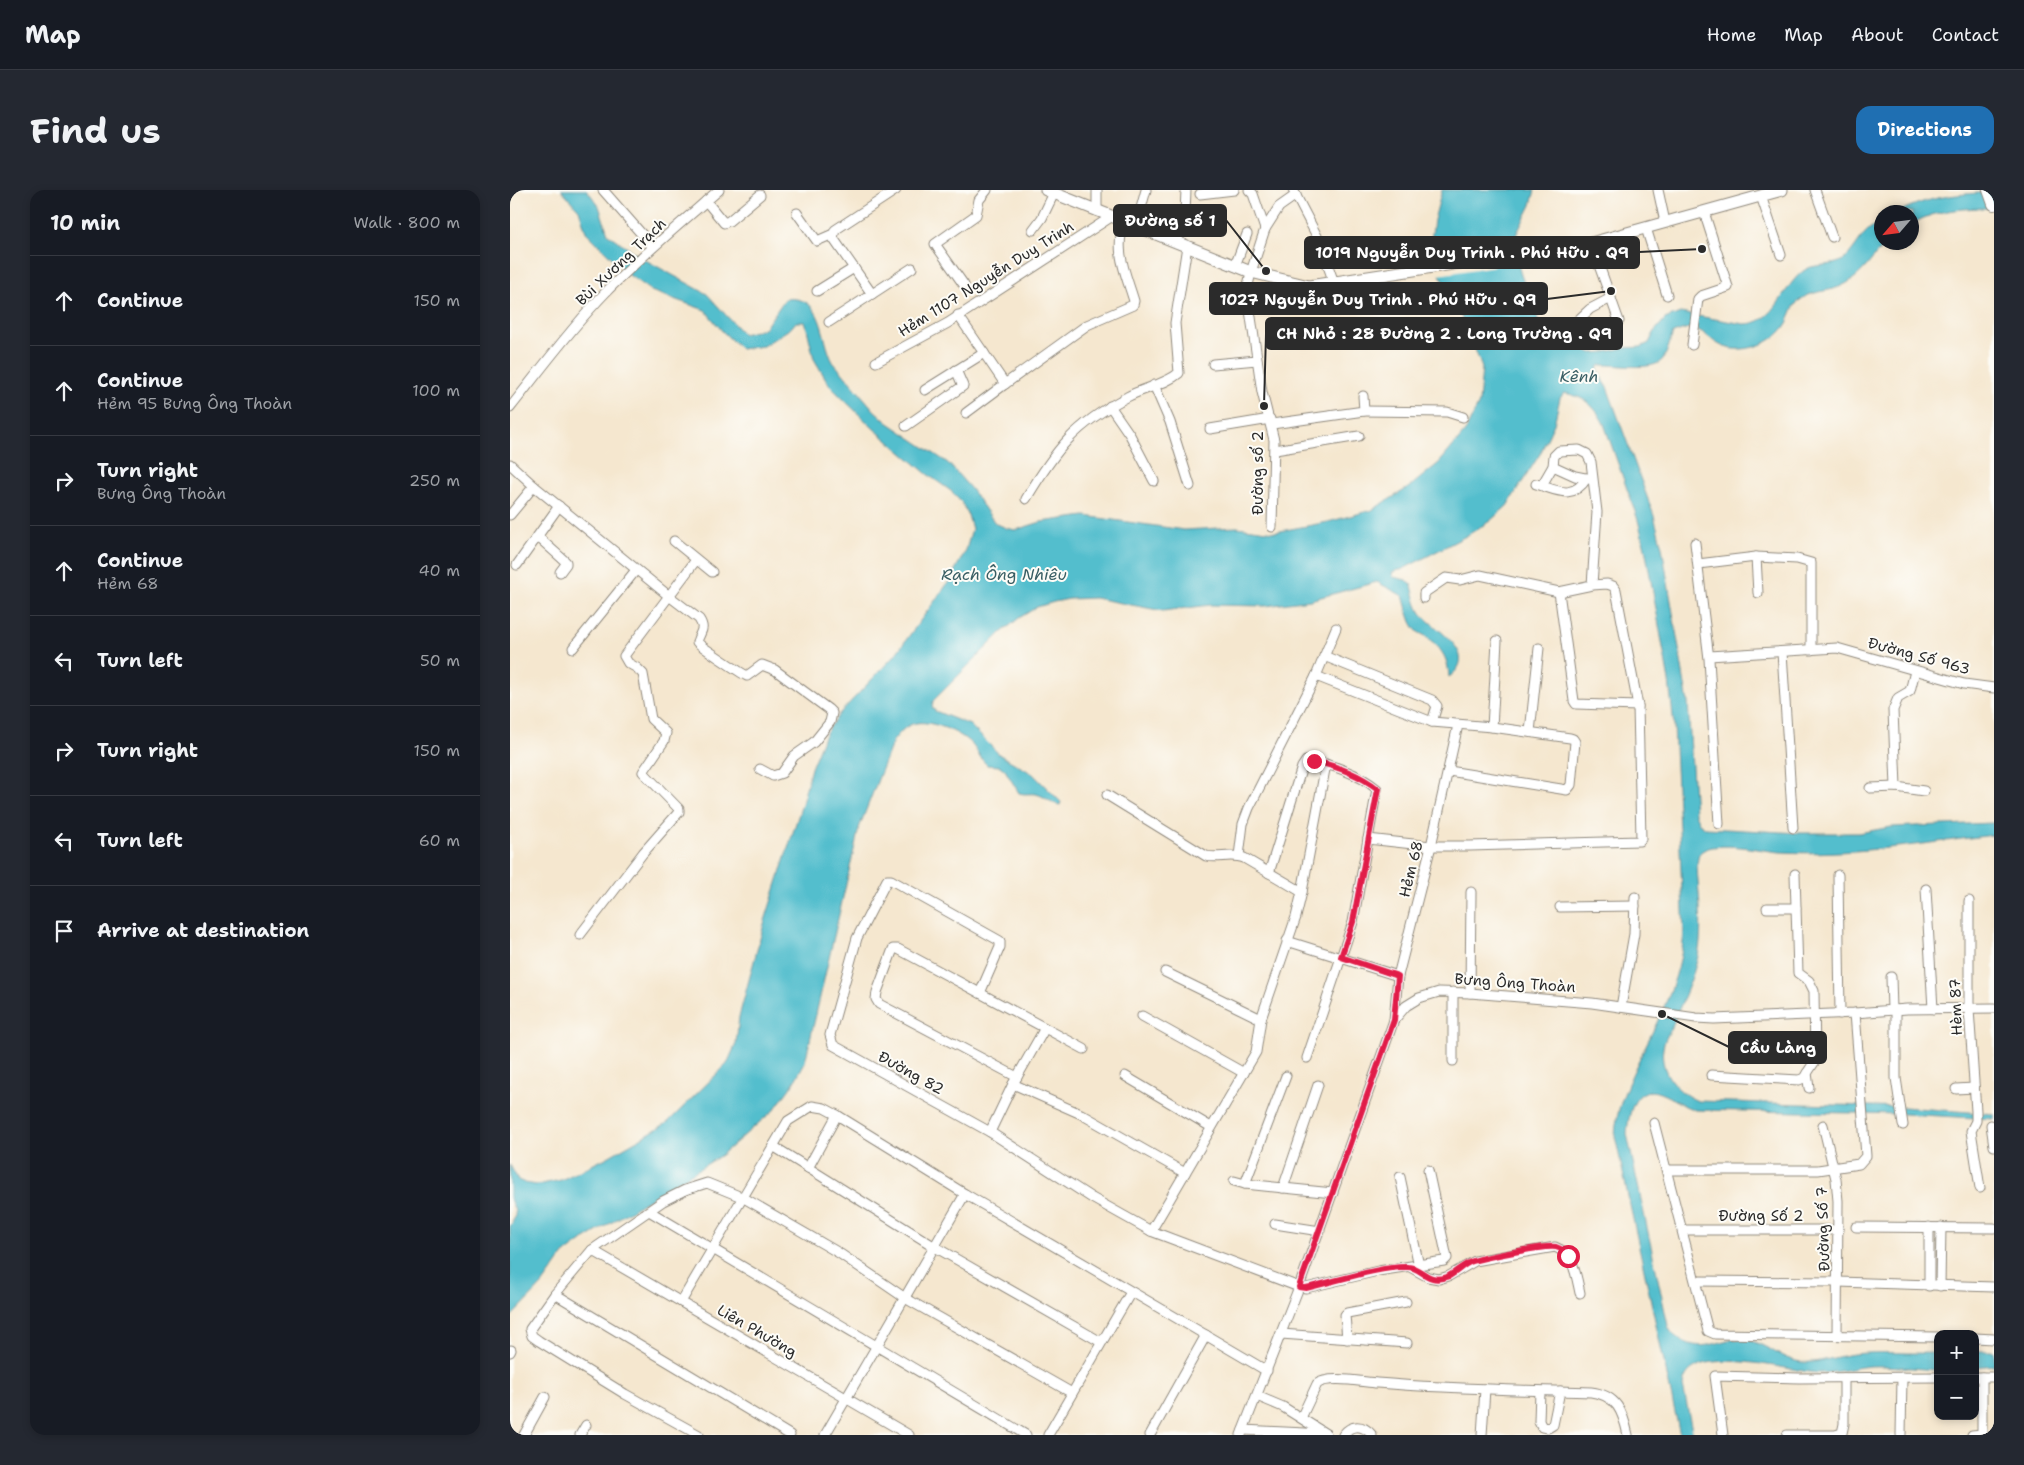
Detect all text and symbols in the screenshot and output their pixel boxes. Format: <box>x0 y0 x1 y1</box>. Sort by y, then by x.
text: Map <box>25 19 81 51</box>
text: Home <box>1707 23 1756 47</box>
text: Map <box>1784 23 1823 47</box>
text: About <box>1851 23 1904 47</box>
text: Contact <box>1932 23 1999 47</box>
button: Directions <box>1856 106 1994 154</box>
text: Find us <box>30 107 161 154</box>
callout: Đường số 1 <box>1114 205 1226 236</box>
north arrow <box>1874 205 1919 250</box>
text: 10 min <box>50 209 120 237</box>
text: Đường số 1 <box>1124 210 1216 231</box>
text: Walk · 800 m <box>354 212 460 233</box>
street label: Bùi Xương Trạch <box>572 214 670 310</box>
street label: Hẻm 1107 Nguyễn Duy Trinh <box>894 217 1078 341</box>
callout: 1019 Nguyễn Duy Trinh . Phú Hữu . Q9 <box>1305 237 1639 268</box>
text: 1019 Nguyễn Duy Trinh . Phú Hữu . Q9 <box>1315 242 1629 263</box>
callout: 1027 Nguyễn Duy Trinh . Phú Hữu . Q9 <box>1210 283 1547 314</box>
icon: ahead <box>50 287 78 315</box>
text: Continue <box>97 288 183 313</box>
text: 1027 Nguyễn Duy Trinh . Phú Hữu . Q9 <box>1219 289 1537 310</box>
text: 150 m <box>413 290 460 311</box>
callout: CH Nhỏ : 28 Đường 2 . Long Trường . Q9 <box>1266 318 1622 349</box>
text: CH Nhỏ : 28 Đường 2 . Long Trường . Q9 <box>1276 323 1612 344</box>
water label: Kênh <box>1559 366 1599 387</box>
text: Continue <box>97 368 183 393</box>
icon: ahead <box>50 377 78 405</box>
text: 100 m <box>412 380 460 401</box>
text: Hẻm 95 Bưng Ông Thoàn <box>97 393 292 414</box>
street label: Đường số 2 <box>1248 431 1268 515</box>
text: Turn right <box>97 458 198 483</box>
icon: right <box>50 467 78 495</box>
text: 250 m <box>409 470 460 491</box>
text: Bưng Ông Thoàn <box>97 483 226 504</box>
text: Continue <box>97 548 183 573</box>
icon: ahead <box>50 557 78 585</box>
text: 40 m <box>418 560 460 581</box>
water label: Rạch Ông Nhiêu <box>941 564 1067 585</box>
text: Hẻm 68 <box>97 573 158 594</box>
street label: Đường Số 963 <box>1866 633 1972 679</box>
icon: left <box>50 647 78 675</box>
text: Turn left <box>97 648 183 673</box>
text: 50 m <box>420 650 460 671</box>
icon: right <box>50 737 78 765</box>
text: Turn right <box>97 738 198 763</box>
text: 150 m <box>413 740 460 761</box>
route end <box>1303 750 1326 773</box>
icon: left <box>50 827 78 855</box>
text: Turn left <box>97 828 183 853</box>
text: 60 m <box>419 830 460 851</box>
street label: Hẻm 68 <box>1394 839 1428 899</box>
icon: arrive <box>50 917 78 945</box>
text: Arrive at destination <box>97 918 309 943</box>
street label: Bưng Ông Thoàn <box>1454 968 1576 997</box>
street label: Hèm 87 <box>1945 978 1967 1036</box>
callout: Cầu Làng <box>1729 1032 1826 1063</box>
text: Cầu Làng <box>1740 1037 1816 1058</box>
street label: Đường 82 <box>875 1047 947 1099</box>
street label: Đường Số 7 <box>1812 1186 1834 1272</box>
street label: Đường Số 2 <box>1718 1206 1804 1226</box>
route start <box>1557 1245 1580 1268</box>
street label: Liên Phường <box>713 1300 801 1362</box>
map controls <box>1934 1330 1979 1420</box>
button: + <box>1934 1330 1979 1375</box>
button: − <box>1934 1375 1979 1420</box>

